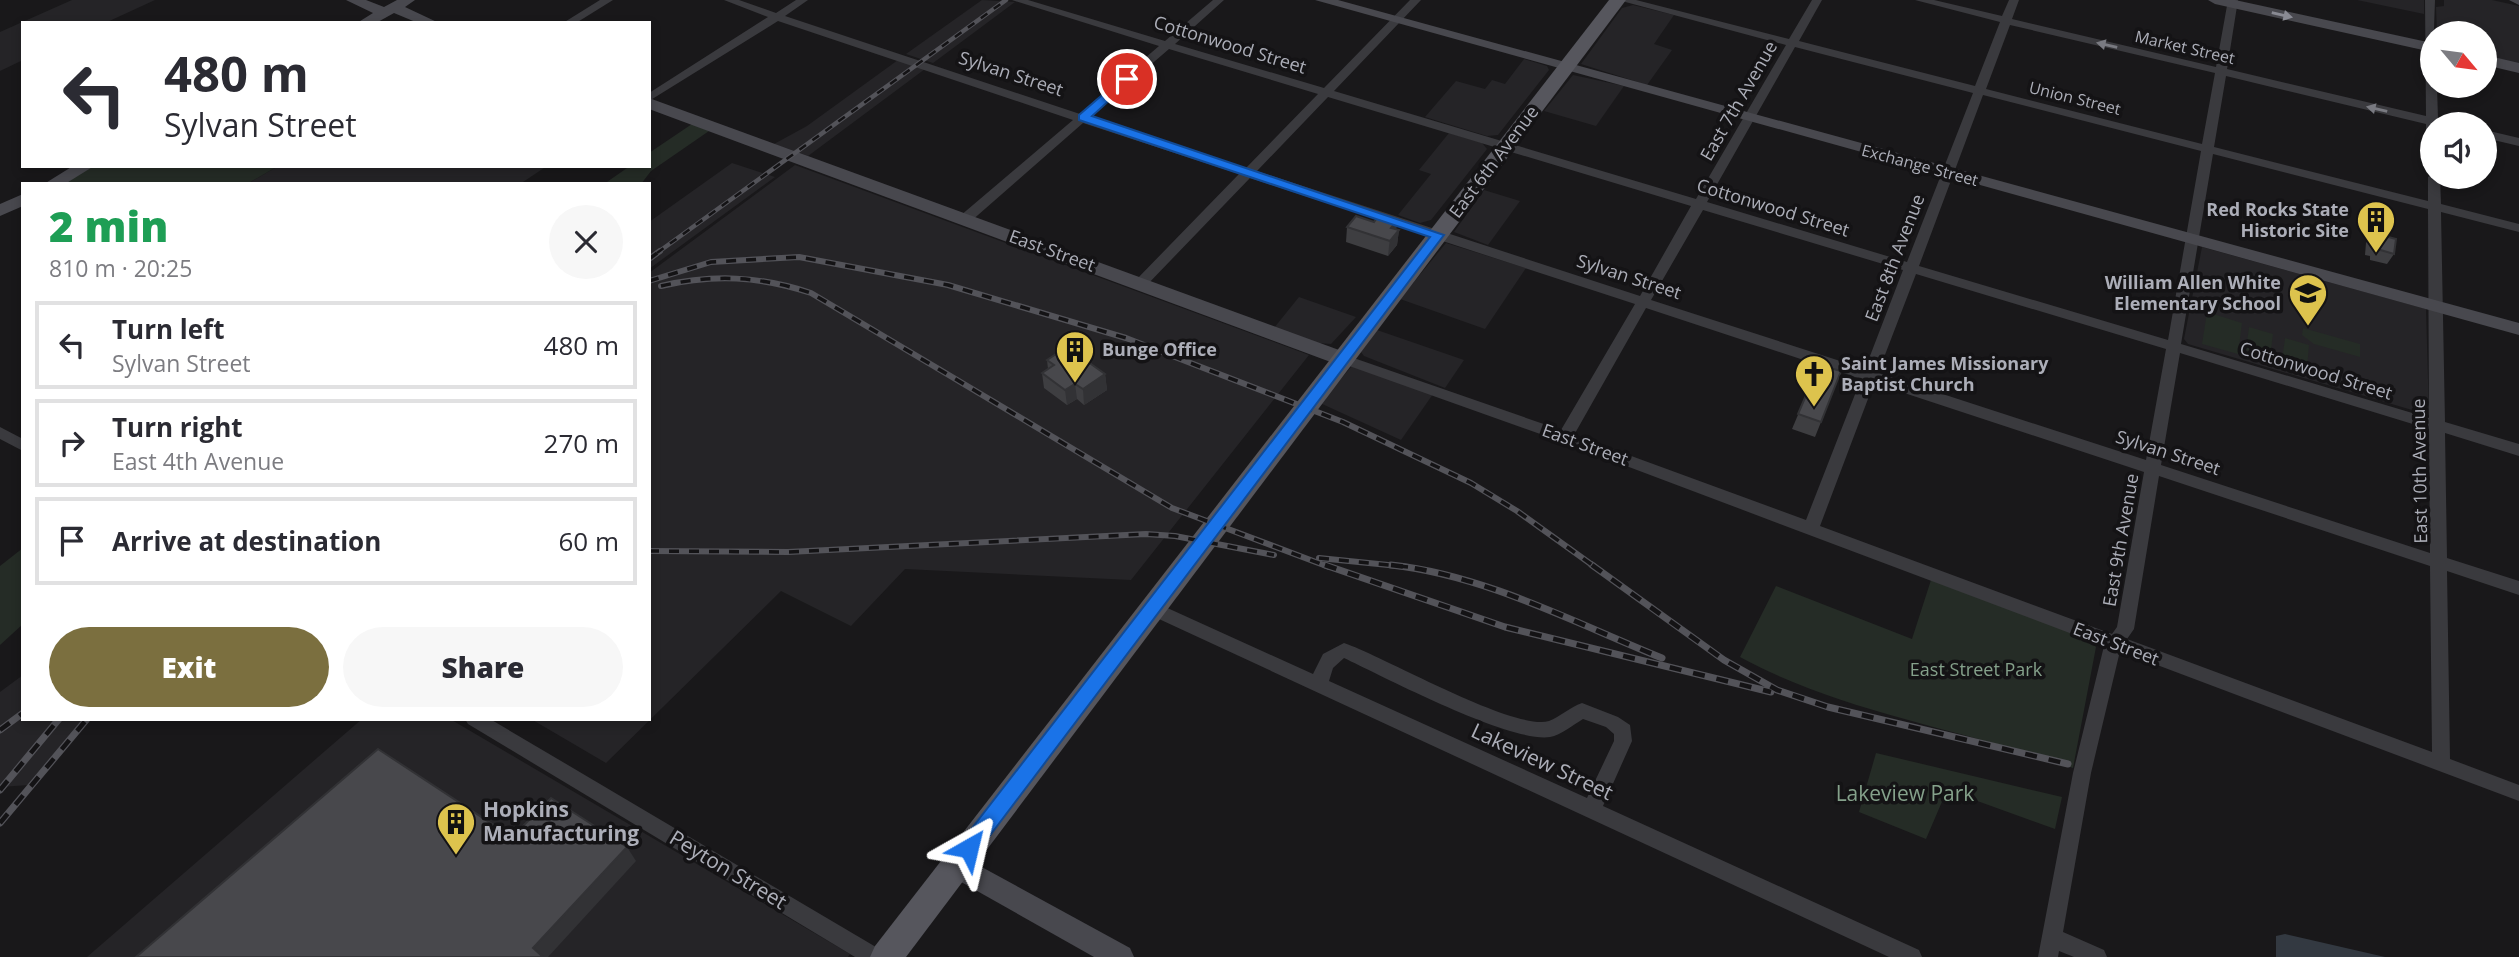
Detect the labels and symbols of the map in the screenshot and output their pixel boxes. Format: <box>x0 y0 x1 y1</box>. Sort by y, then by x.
street label: Cottonwood Street <box>1151 9 1310 79</box>
one-way arrow <box>2271 9 2293 20</box>
north arrow <box>2420 21 2497 98</box>
street label: Market Street <box>2133 25 2237 69</box>
street label: East 7th Avenue <box>1694 36 1782 165</box>
one-way arrow <box>2096 39 2118 50</box>
street label: Sylvan Street <box>956 45 1067 101</box>
pin <box>1097 49 1157 109</box>
street label: Union Street <box>2027 76 2123 120</box>
street label: East 6th Avenue <box>1443 100 1543 222</box>
one-way arrow <box>2365 103 2387 114</box>
street label: Exchange Street <box>1859 139 1981 191</box>
street label: Cottonwood Street <box>1694 172 1853 242</box>
street label: East 8th Avenue <box>1859 190 1929 325</box>
place label: Red Rocks State Historic Site <box>2206 197 2349 242</box>
building icon: Red Rocks State Historic Site <box>2355 199 2397 254</box>
street label: East Street <box>1006 223 1099 277</box>
street label: Sylvan Street <box>1574 248 1685 304</box>
place label: William Allen White Elementary School <box>2105 270 2281 315</box>
school or university icon: William Allen White Elementary School <box>2287 272 2329 327</box>
building icon: Bunge Office <box>1054 329 1096 384</box>
street label: Cottonwood Street <box>2237 335 2396 405</box>
place label: Bunge Office <box>1102 337 1217 361</box>
place label: Saint James Missionary Baptist Church <box>1841 351 2049 396</box>
church icon: Saint James Missionary Baptist Church <box>1793 353 1835 408</box>
street label: East 10th Avenue <box>2406 398 2432 544</box>
street label: East Street <box>1539 417 1632 471</box>
street label: Sylvan Street <box>2113 424 2224 480</box>
street label: East 9th Avenue <box>2096 471 2144 608</box>
street label: East Street <box>2070 616 2163 670</box>
park label: East Street Park <box>1910 657 2043 681</box>
street label: Lakeview Street <box>1467 716 1618 806</box>
park label: Lakeview Park <box>1836 779 1974 807</box>
place label: Hopkins Manufacturing <box>483 795 639 847</box>
building icon: Hopkins Manufacturing <box>435 801 477 856</box>
position arrow <box>932 811 1006 885</box>
street label: Peyton Street <box>665 823 792 915</box>

